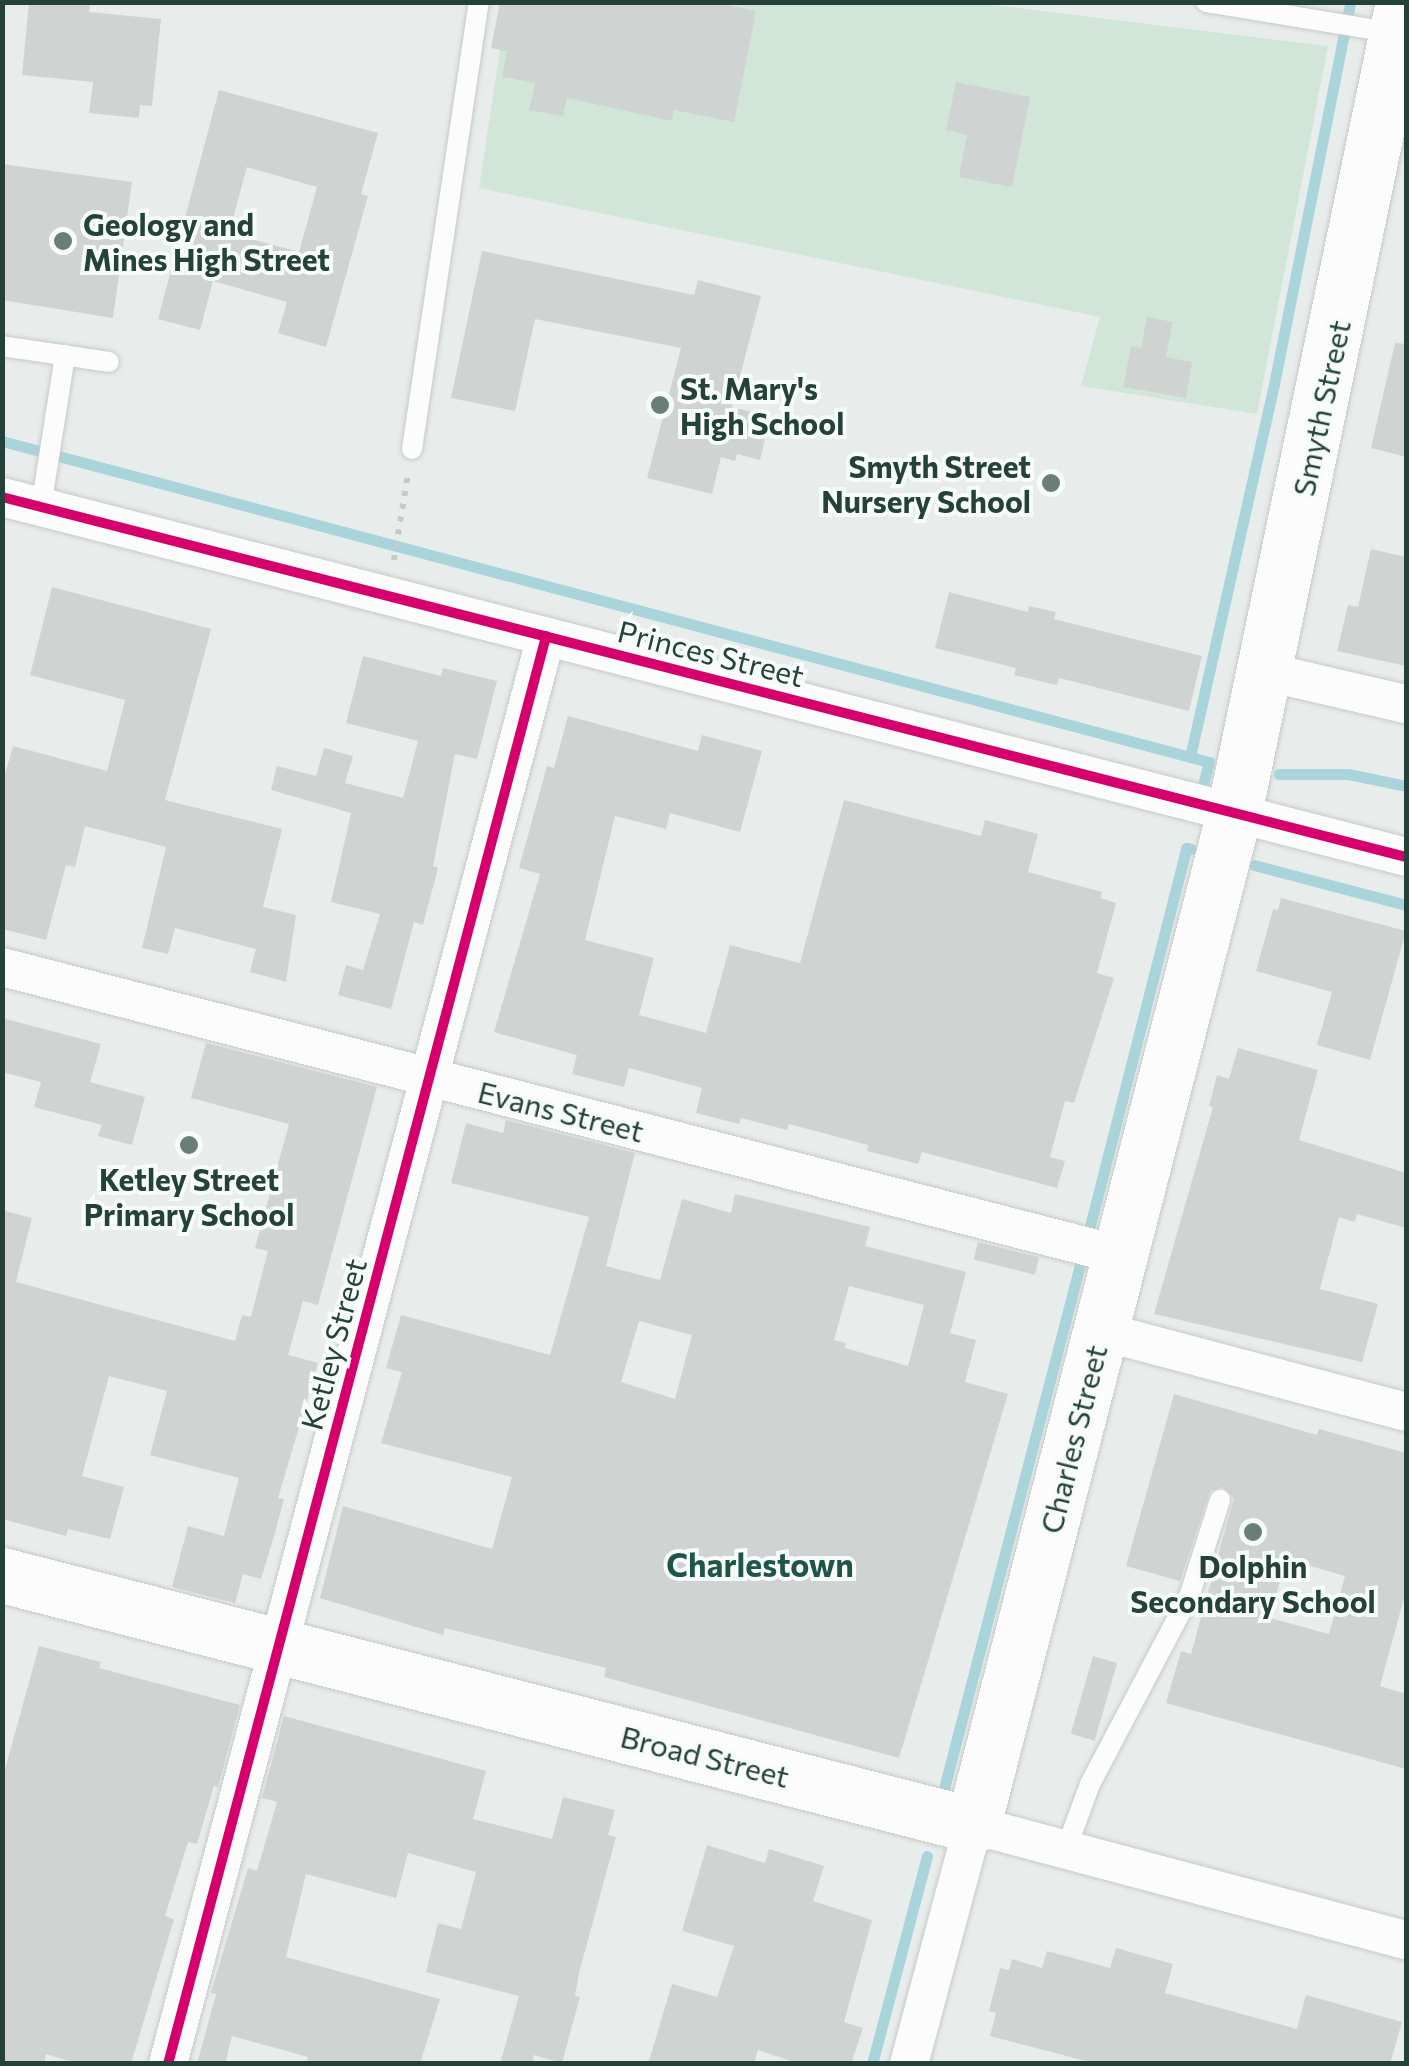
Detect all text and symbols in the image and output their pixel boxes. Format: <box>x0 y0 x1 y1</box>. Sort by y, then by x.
place label: Geology and Mines High Street <box>83 206 330 276</box>
marker: Geology and Mines High Street <box>52 230 74 252</box>
street label: Smyth Street <box>1285 317 1357 499</box>
place label: St. Mary's High School <box>680 370 844 440</box>
marker: St. Mary's High School <box>649 394 671 416</box>
place label: Smyth Street Nursery School <box>821 448 1031 518</box>
marker: Smyth Street Nursery School <box>1040 472 1062 494</box>
street label: Princes Street <box>614 612 808 694</box>
street label: Evans Street <box>474 1073 648 1149</box>
marker: Ketley Street Primary School <box>178 1134 200 1156</box>
place label: Ketley Street Primary School <box>84 1161 294 1232</box>
street label: Ketley Street <box>293 1254 373 1434</box>
street label: Charles Street <box>1032 1341 1114 1537</box>
marker: Dolphin Secondary School <box>1242 1521 1264 1543</box>
district label: Charlestown <box>666 1545 854 1583</box>
place label: Dolphin Secondary School <box>1130 1548 1376 1618</box>
street label: Broad Street <box>617 1718 793 1794</box>

